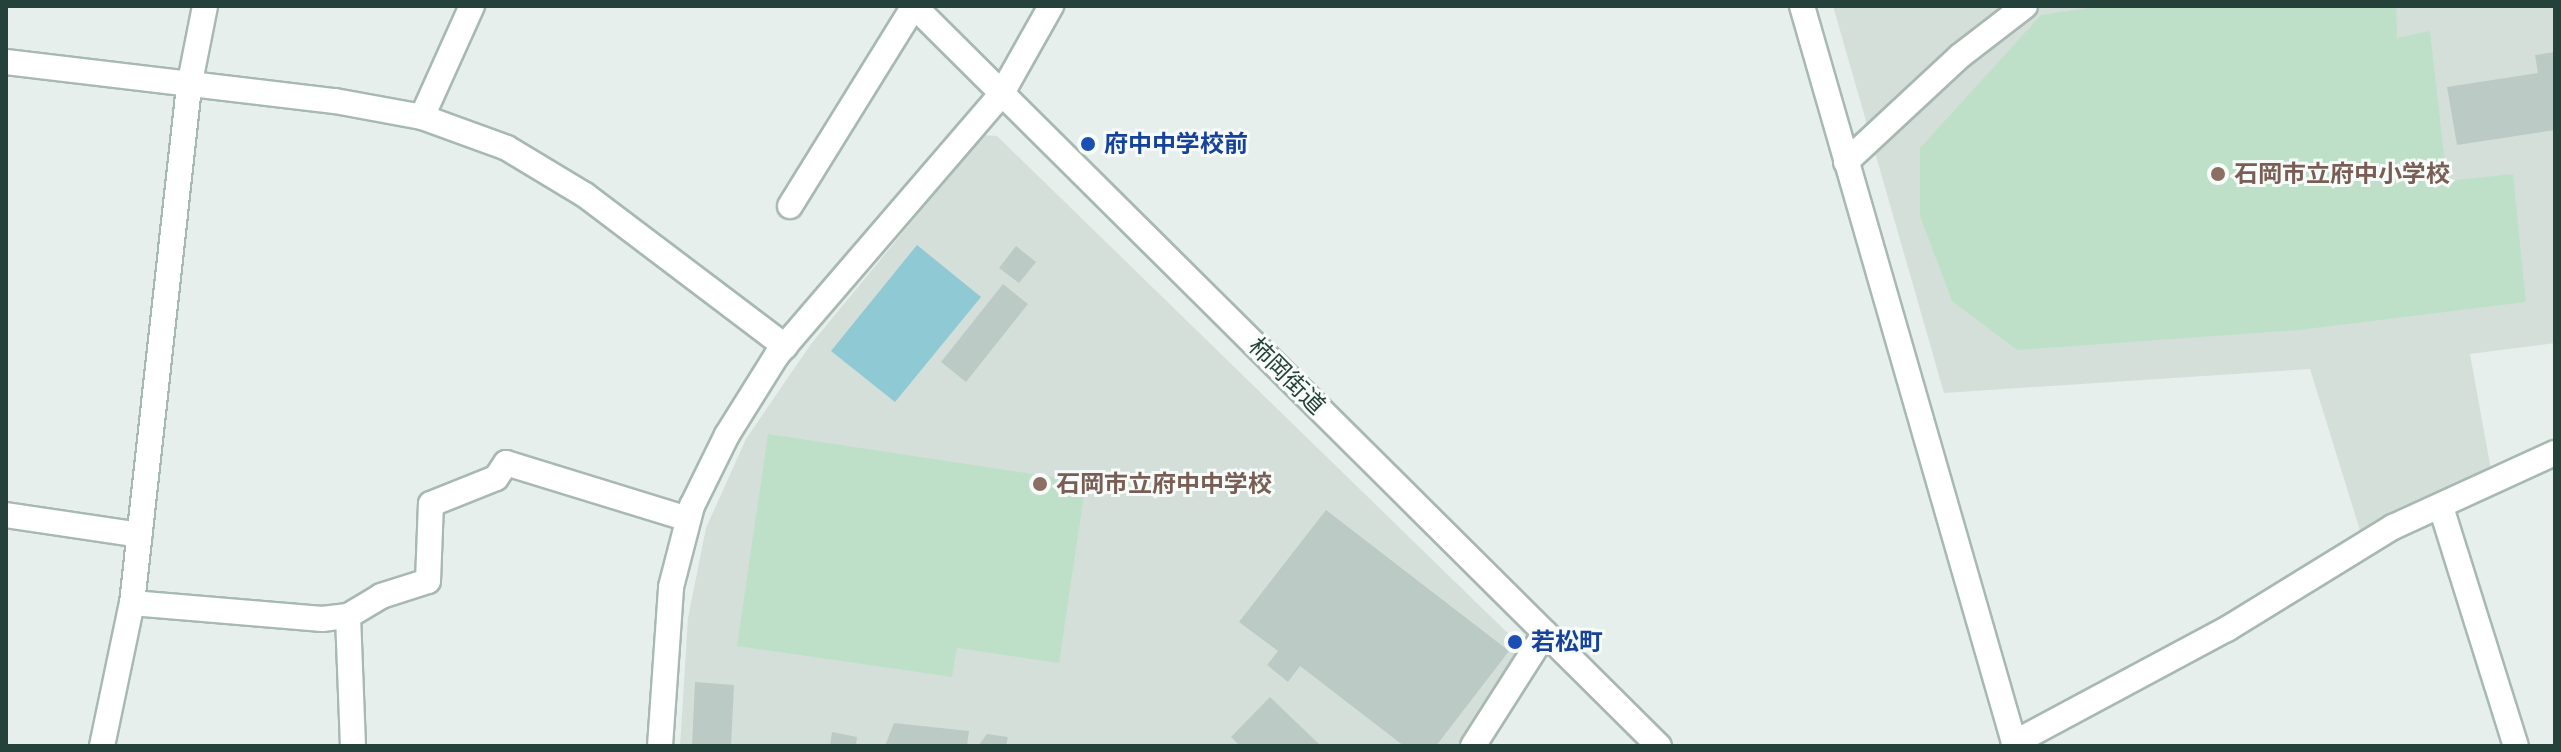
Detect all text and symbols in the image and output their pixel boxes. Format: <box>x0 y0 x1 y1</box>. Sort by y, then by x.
place label: 府中中学校前 <box>1104 130 1248 158</box>
marker: 府中中学校前 <box>1079 135 1097 153</box>
place label: 石岡市立府中小学校 <box>2234 160 2450 188</box>
marker: 石岡市立府中小学校 <box>2209 165 2227 183</box>
street label: 柿岡街道 <box>1243 332 1331 420</box>
place label: 石岡市立府中中学校 <box>1056 470 1272 498</box>
marker: 石岡市立府中中学校 <box>1031 475 1049 493</box>
place label: 若松町 <box>1531 628 1603 656</box>
marker: 若松町 <box>1506 633 1524 651</box>

